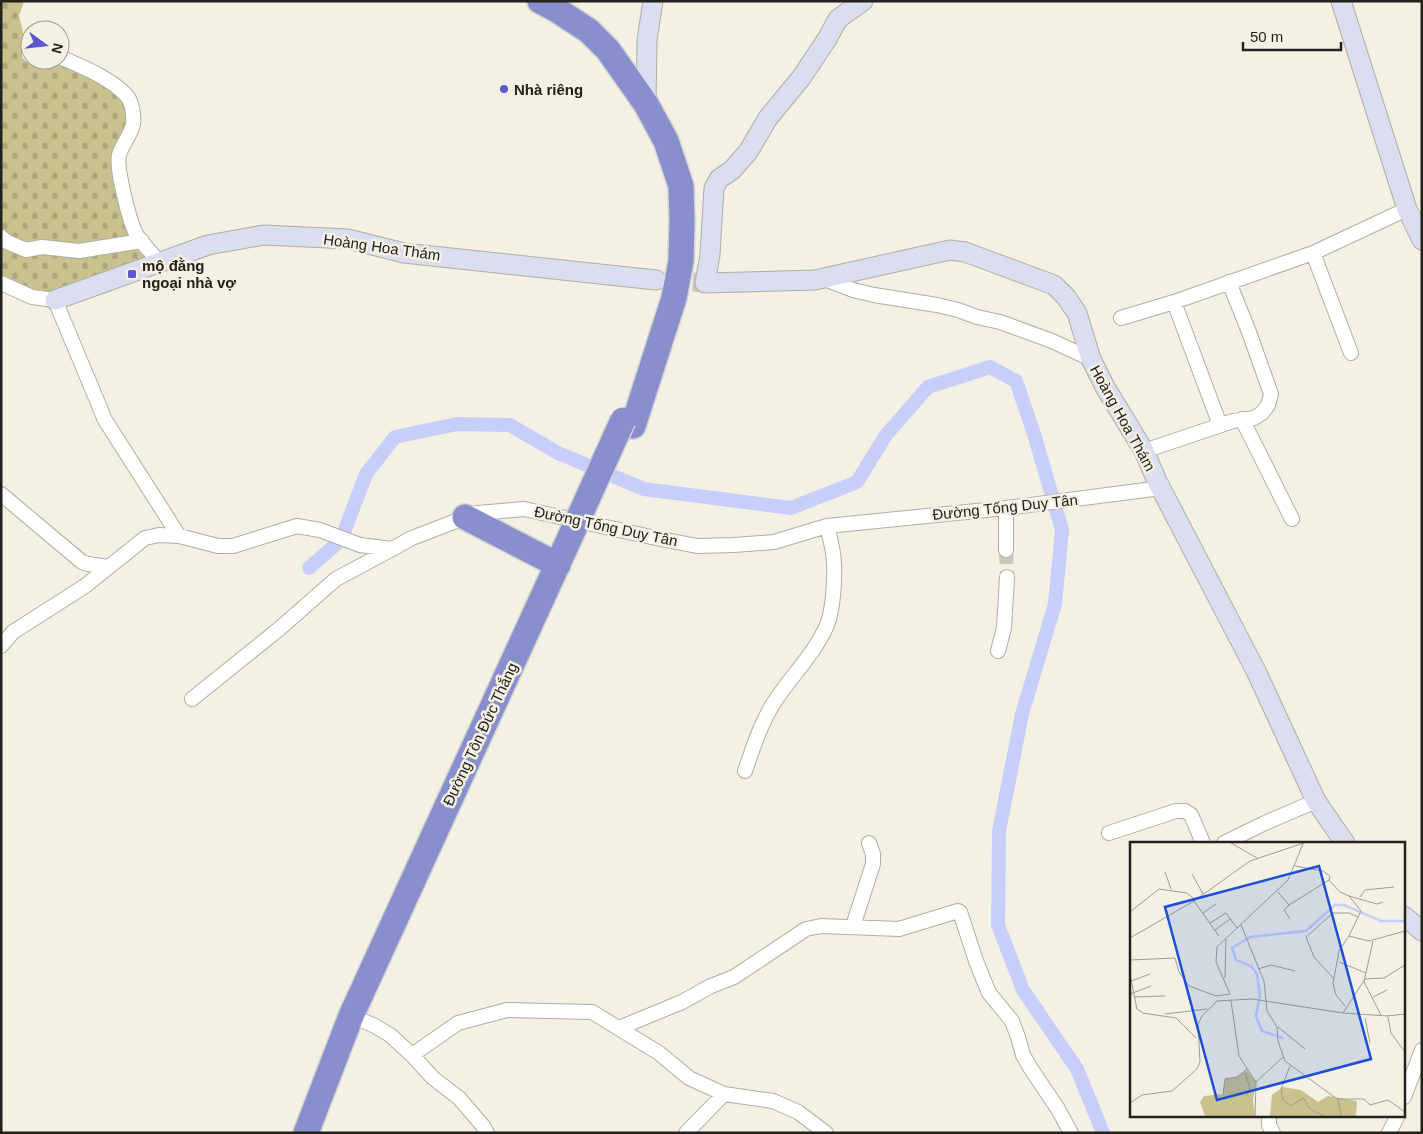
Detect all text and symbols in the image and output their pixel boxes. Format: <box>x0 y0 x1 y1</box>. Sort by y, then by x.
north arrow <box>20 20 70 70</box>
scale bar <box>1243 20 1340 52</box>
text: 50 m <box>1250 28 1283 45</box>
text: N <box>49 41 67 55</box>
place label: Nhà riêng <box>514 81 583 98</box>
marker: Nhà riêng <box>498 83 510 95</box>
street label: Hoàng Hoa Thám <box>322 230 442 264</box>
place label: mộ đằng ngoại nhà vợ <box>142 257 236 291</box>
marker: mộ đằng ngoại nhà vợ <box>126 268 138 280</box>
street label: Hoàng Hoa Thám <box>1087 362 1159 474</box>
street label: Đường Tống Duy Tân <box>931 491 1079 523</box>
street label: Đường Tống Duy Tân <box>533 503 679 549</box>
street label: Đường Tôn Đức Thắng <box>439 660 521 808</box>
inset map <box>1130 842 1406 1116</box>

